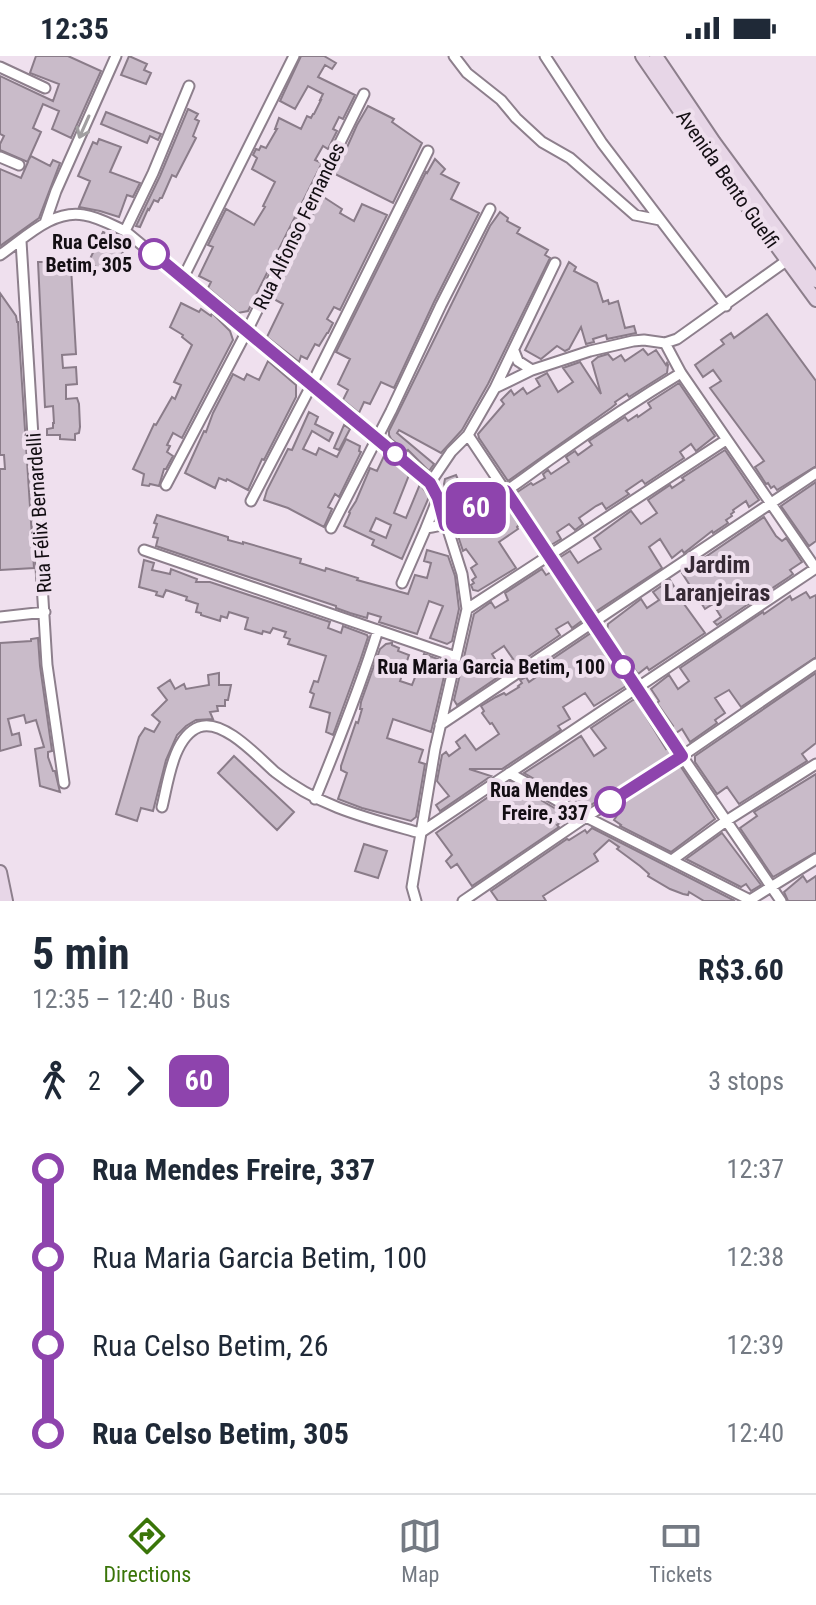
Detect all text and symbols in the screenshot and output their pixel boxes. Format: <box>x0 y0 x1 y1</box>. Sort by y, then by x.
text: 12:35 <box>40 11 109 46</box>
street label: Avenida Bento Guelfi <box>671 105 785 253</box>
one-way arrow <box>76 115 91 139</box>
street label: Rua Alfonso Fernandes <box>248 139 350 313</box>
place label: Rua Celso Betim, 305 <box>45 230 132 277</box>
marker: Rua Celso Betim, 305 <box>139 239 169 269</box>
street label: Rua Félix Bernardelli <box>21 432 57 594</box>
unlabelled marker <box>384 443 406 465</box>
line badge: 60 <box>440 482 512 534</box>
text: 60 <box>462 491 490 524</box>
district label: Jardim Laranjeiras <box>664 551 770 607</box>
place label: Rua Maria Garcia Betim, 100 <box>377 655 605 679</box>
marker: Rua Maria Garcia Betim, 100 <box>612 656 634 678</box>
place label: Rua Mendes Freire, 337 <box>490 778 588 825</box>
marker: Rua Mendes Freire, 337 <box>595 787 625 817</box>
text: 5 min <box>32 928 130 980</box>
text: R$3.60 <box>698 952 784 987</box>
text: 12:35 – 12:40 · Bus <box>32 984 231 1014</box>
icon: walk <box>32 1059 76 1103</box>
icon: forward <box>113 1059 157 1103</box>
text: 60 <box>185 1064 213 1097</box>
text: 2 <box>88 1066 101 1096</box>
text: 3 stops <box>708 1066 784 1096</box>
text: Rua Mendes Freire, 337 <box>92 1152 375 1187</box>
text: 12:37 <box>727 1154 784 1184</box>
text: Rua Maria Garcia Betim, 100 <box>92 1240 427 1275</box>
text: 12:38 <box>727 1242 784 1272</box>
text: Rua Celso Betim, 26 <box>92 1328 328 1363</box>
text: 12:39 <box>727 1330 784 1360</box>
text: Rua Celso Betim, 305 <box>92 1416 349 1451</box>
text: 12:40 <box>727 1418 784 1448</box>
tab: Directions <box>103 1514 191 1587</box>
tab: Map <box>398 1514 442 1587</box>
tab: Tickets <box>649 1514 713 1587</box>

